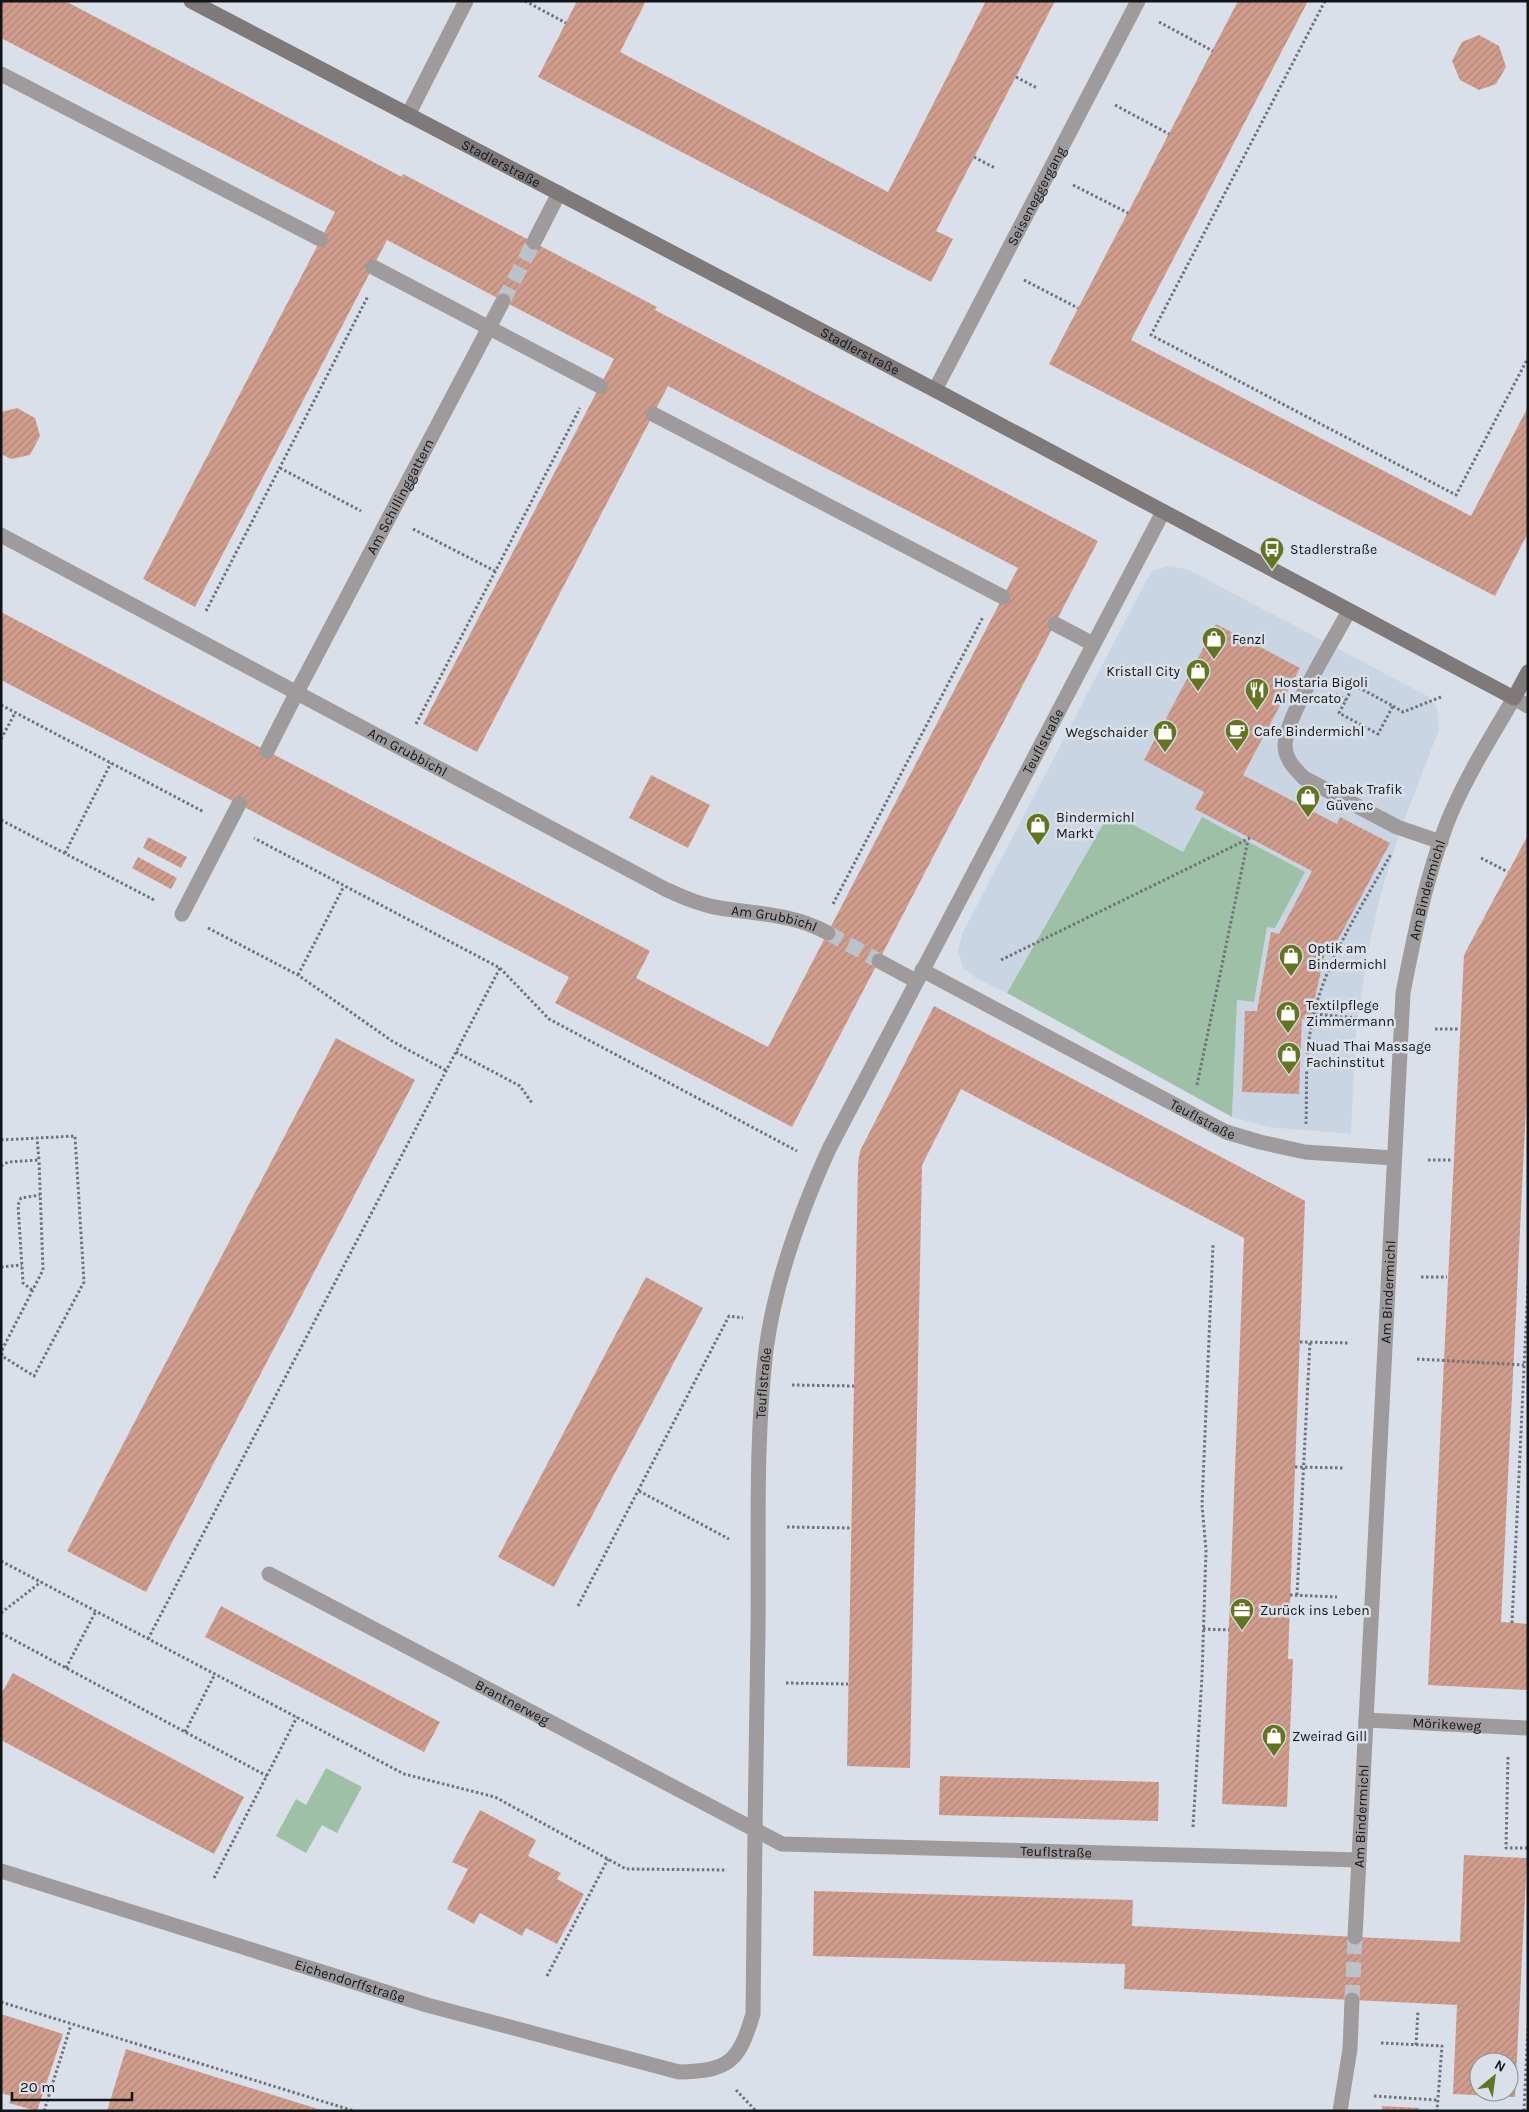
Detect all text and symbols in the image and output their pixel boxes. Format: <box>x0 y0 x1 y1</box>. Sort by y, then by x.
street label: Stadlerstraße <box>459 135 544 191</box>
street label: Seiseneggergang <box>1003 143 1069 249</box>
street label: Stadlerstraße <box>818 323 903 379</box>
street label: Am Schillinggattern <box>363 436 437 557</box>
bus stop icon: Stadlerstraße <box>1259 536 1285 570</box>
place label: Stadlerstraße <box>1290 541 1377 558</box>
shop icon: Fenzl <box>1201 626 1227 660</box>
place label: Fenzl <box>1232 631 1265 648</box>
shop icon: Kristall City <box>1185 658 1211 692</box>
place label: Kristall City <box>1106 663 1180 680</box>
place label: Hostaria Bigoli Al Mercato <box>1274 674 1368 707</box>
restaurant icon: Hostaria Bigoli Al Mercato <box>1244 677 1270 711</box>
street label: Teuflstraße <box>1019 706 1067 777</box>
cafe icon: Cafe Bindermichl <box>1224 718 1250 752</box>
shop icon: Wegschaider <box>1152 719 1178 753</box>
place label: Cafe Bindermichl <box>1254 723 1364 740</box>
street label: Am Grubbichl <box>365 724 450 780</box>
place label: Wegschaider <box>1065 724 1149 741</box>
place label: Tabak Trafik Güvenc <box>1326 781 1402 814</box>
shop icon: Tabak Trafik Güvenc <box>1295 784 1321 818</box>
place label: Bindermichl Markt <box>1056 809 1135 842</box>
shop icon: Bindermichl Markt <box>1025 812 1051 846</box>
street label: Am Bindermichl <box>1405 838 1449 942</box>
street label: Am Grubbichl <box>730 901 820 935</box>
place label: Optik am Bindermichl <box>1308 940 1387 973</box>
shop icon: Optik am Bindermichl <box>1278 943 1304 977</box>
place label: Textilpflege Zimmermann <box>1306 997 1395 1030</box>
shop icon: Textilpflege Zimmermann <box>1275 1000 1301 1034</box>
place label: Nuad Thai Massage Fachinstitut <box>1306 1038 1431 1071</box>
shop icon: Nuad Thai Massage Fachinstitut <box>1276 1041 1302 1075</box>
street label: Teuflstraße <box>1167 1095 1237 1143</box>
street label: Am Bindermichl <box>1377 1240 1399 1344</box>
street label: Teuflstraße <box>752 1346 775 1419</box>
office icon: Zurück ins Leben <box>1229 1597 1255 1631</box>
place label: Zurück ins Leben <box>1260 1602 1370 1619</box>
street label: Brantnerweg <box>472 1676 552 1729</box>
street label: Mörikeweg <box>1412 1714 1482 1734</box>
shop icon: Zweirad Gill <box>1261 1723 1287 1757</box>
place label: Zweirad Gill <box>1292 1728 1367 1745</box>
street label: Am Bindermichl <box>1350 1764 1372 1868</box>
street label: Teuflstraße <box>1020 1842 1092 1861</box>
street label: Eichendorffstraße <box>293 1955 407 2006</box>
north arrow <box>1469 2052 1519 2102</box>
text: N <box>1492 2056 1509 2076</box>
scale bar <box>12 2070 132 2102</box>
text: 20 m <box>20 2078 55 2096</box>

